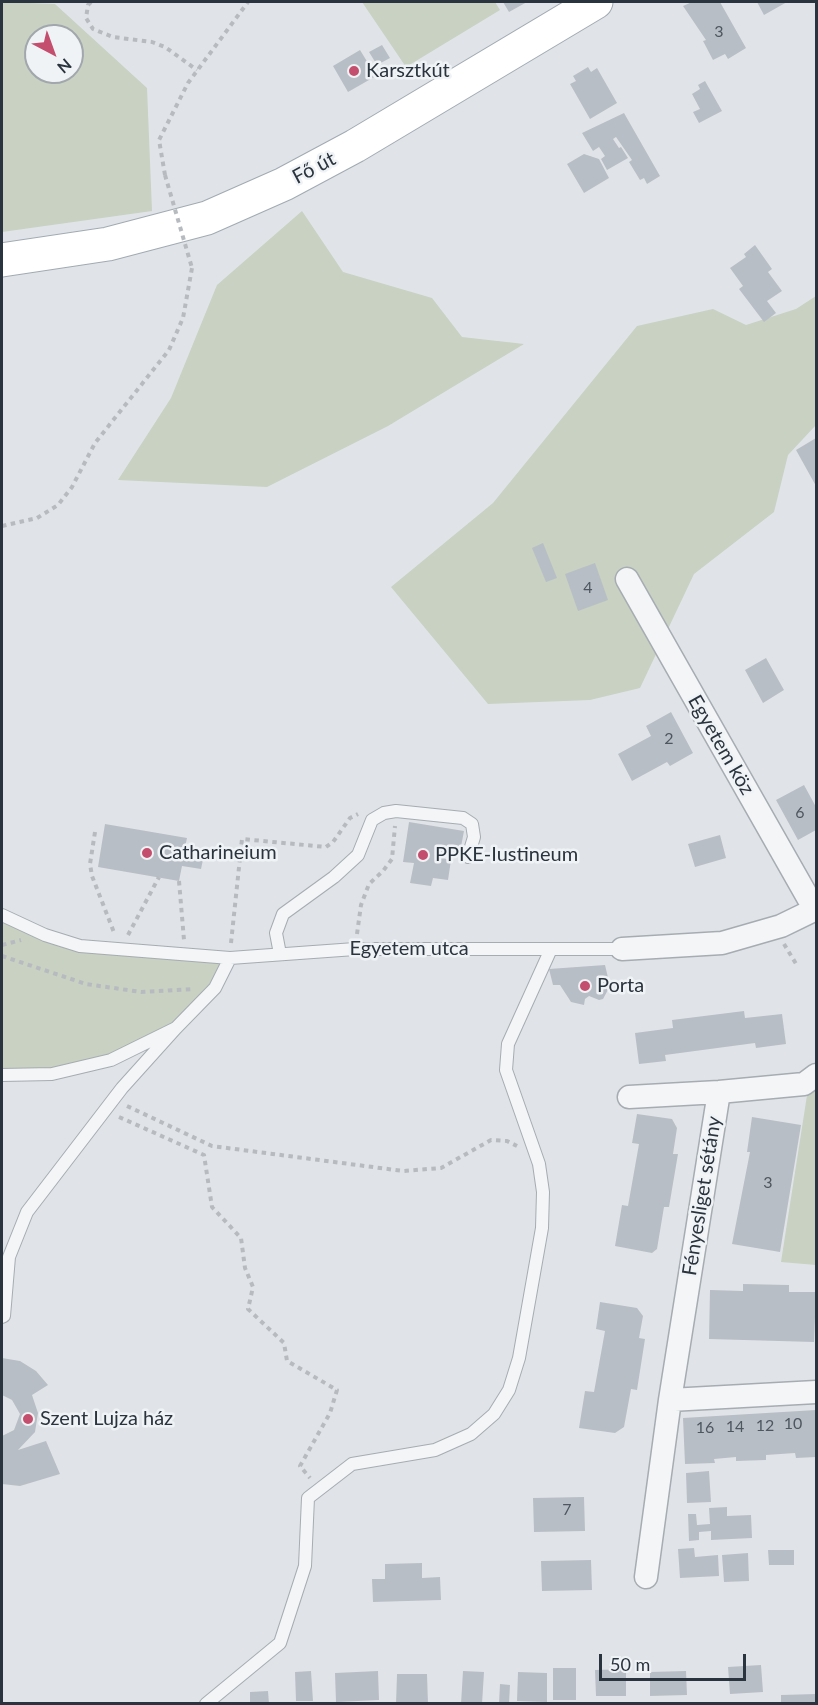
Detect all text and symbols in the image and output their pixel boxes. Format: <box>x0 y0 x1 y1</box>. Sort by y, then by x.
house number: 3 <box>714 22 724 42</box>
north arrow <box>24 24 84 84</box>
text: N <box>54 55 76 78</box>
place label: Karsztkút <box>366 59 450 83</box>
marker: Karsztkút <box>347 64 361 78</box>
street label: Fő út <box>288 147 340 189</box>
house number: 4 <box>583 578 593 598</box>
street label: Egyetem köz <box>683 691 759 799</box>
house number: 2 <box>664 729 674 749</box>
house number: 6 <box>795 803 805 823</box>
place label: Catharineium <box>159 841 277 865</box>
place label: PPKE-Iustineum <box>435 843 578 867</box>
marker: Catharineium <box>140 846 154 860</box>
marker: PPKE-Iustineum <box>416 848 430 862</box>
street label: Egyetem utca <box>349 937 469 961</box>
place label: Porta <box>597 974 644 998</box>
marker: Porta <box>578 979 592 993</box>
street label: Fényesliget sétány <box>678 1115 726 1277</box>
house number: 3 <box>763 1173 773 1193</box>
place label: Szent Lujza ház <box>40 1407 173 1431</box>
marker: Szent Lujza ház <box>21 1412 35 1426</box>
house number: 10 <box>784 1414 802 1434</box>
house number: 12 <box>756 1416 774 1436</box>
house number: 14 <box>726 1417 744 1437</box>
house number: 16 <box>696 1418 714 1438</box>
house number: 7 <box>562 1500 572 1520</box>
scale bar <box>602 1642 749 1680</box>
text: 50 m <box>610 1653 650 1675</box>

